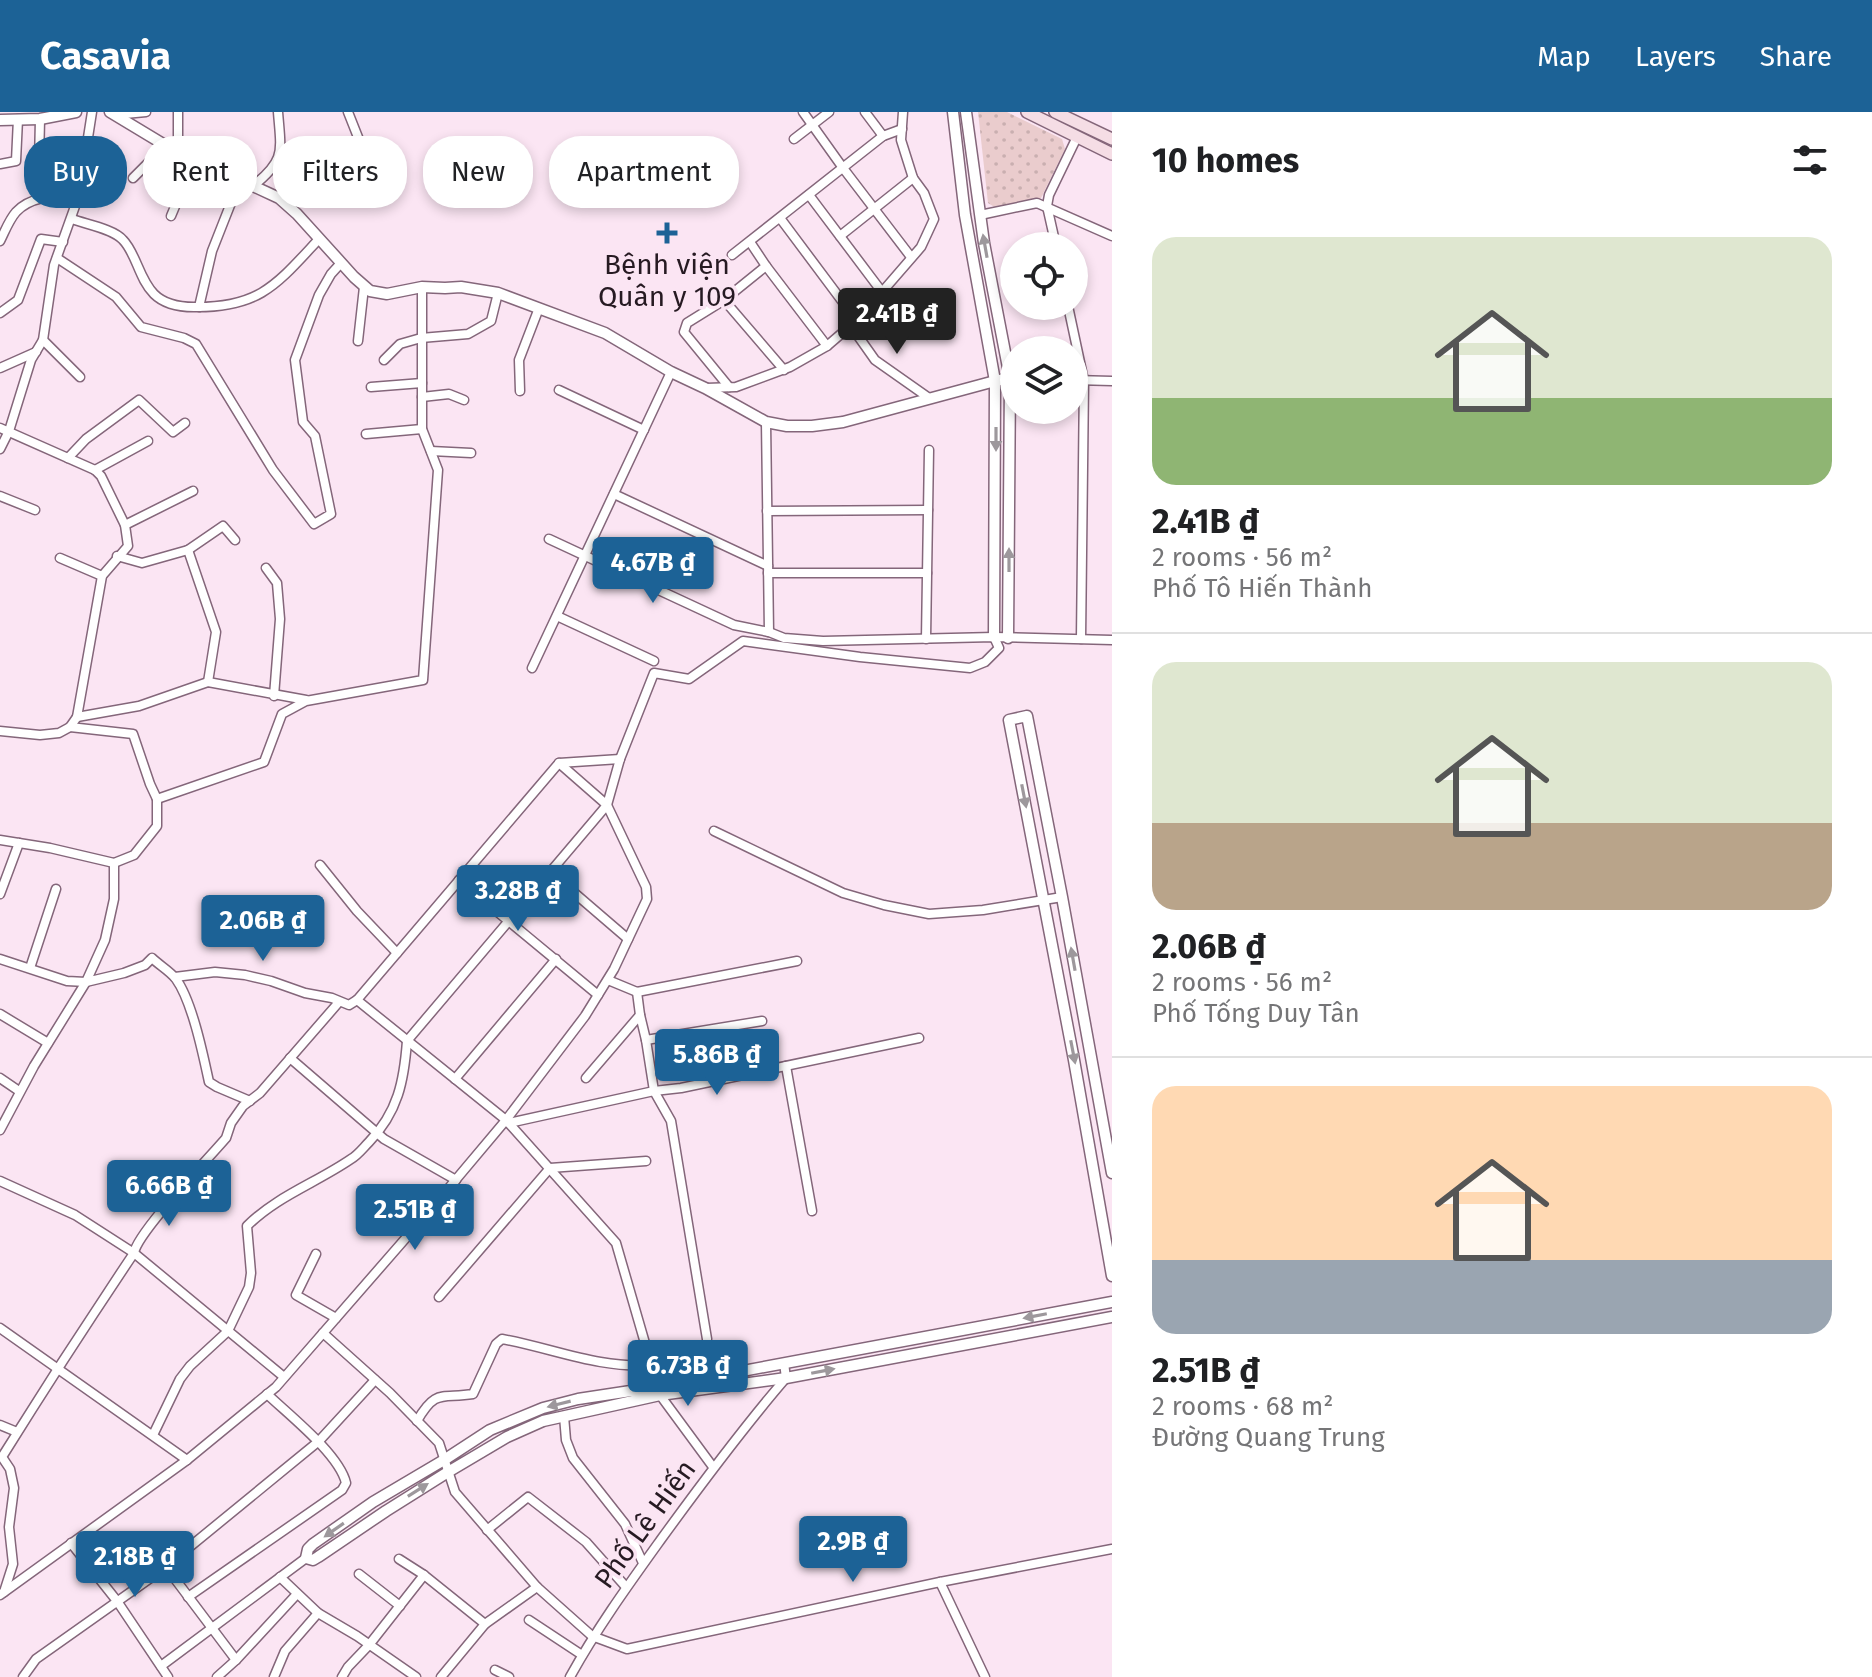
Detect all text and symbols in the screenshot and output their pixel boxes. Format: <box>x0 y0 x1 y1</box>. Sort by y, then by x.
text: Casavia <box>40 33 171 79</box>
text: Map <box>1537 40 1591 73</box>
text: Layers <box>1635 40 1716 73</box>
text: Share <box>1760 40 1832 73</box>
chip: Buy <box>24 136 127 208</box>
chip: Rent <box>143 136 257 208</box>
chip: Filters <box>273 136 407 208</box>
chip: New <box>423 136 533 208</box>
chip: Apartment <box>549 136 739 208</box>
icon: filters <box>1788 138 1832 182</box>
text: 10 homes <box>1152 140 1299 181</box>
marker: Bệnh viện Quân y 109 <box>656 222 678 244</box>
map controls <box>1000 232 1088 424</box>
button: locate <box>1000 232 1088 320</box>
one-way arrow <box>978 233 990 258</box>
place label: Bệnh viện Quân y 109 <box>598 248 736 313</box>
pin: 2.41B ₫ <box>823 288 971 356</box>
icon: home <box>1420 289 1564 433</box>
text: 2.41B ₫ <box>856 298 938 329</box>
button: layers <box>1000 336 1088 424</box>
one-way arrow <box>990 427 1002 452</box>
text: 2.41B ₫ <box>1152 501 1259 542</box>
pin: 4.67B ₫ <box>579 537 727 605</box>
text: 2 rooms · 56 m² <box>1152 542 1332 573</box>
text: 4.67B ₫ <box>611 547 695 578</box>
one-way arrow <box>1003 547 1015 572</box>
text: Phố Tô Hiến Thành <box>1152 573 1373 604</box>
icon: home <box>1420 714 1564 858</box>
one-way arrow <box>1018 784 1031 809</box>
pin: 3.28B ₫ <box>444 865 592 933</box>
text: 3.28B ₫ <box>475 875 561 906</box>
pin: 2.06B ₫ <box>189 895 337 963</box>
text: 2.06B ₫ <box>219 905 307 936</box>
text: 2.06B ₫ <box>1152 926 1266 967</box>
one-way arrow <box>1067 946 1079 971</box>
text: 2 rooms · 56 m² <box>1152 967 1332 998</box>
text: Phố Tống Duy Tân <box>1152 998 1360 1029</box>
pin: 5.86B ₫ <box>643 1029 791 1097</box>
text: 5.86B ₫ <box>673 1039 761 1070</box>
one-way arrow <box>1067 1040 1079 1065</box>
icon: home <box>1420 1138 1564 1282</box>
pin: 6.66B ₫ <box>95 1160 243 1228</box>
text: 6.66B ₫ <box>125 1170 213 1201</box>
pin: 2.51B ₫ <box>341 1184 489 1252</box>
text: 2.51B ₫ <box>374 1194 456 1225</box>
one-way arrow <box>1023 1311 1048 1323</box>
pin: 6.73B ₫ <box>614 1340 762 1408</box>
text: 6.73B ₫ <box>646 1350 730 1381</box>
text: 2.51B ₫ <box>1152 1350 1260 1391</box>
one-way arrow <box>811 1364 836 1376</box>
text: 2 rooms · 68 m² <box>1152 1391 1333 1422</box>
one-way arrow <box>547 1398 572 1410</box>
text: Đường Quang Trung <box>1152 1422 1385 1453</box>
street label: Phố Lê Hiến <box>587 1453 703 1595</box>
one-way arrow <box>407 1484 429 1498</box>
pin: 2.9B ₫ <box>788 1516 918 1584</box>
one-way arrow <box>323 1522 344 1537</box>
text: 2.9B ₫ <box>817 1526 889 1557</box>
pin: 2.18B ₫ <box>61 1531 209 1599</box>
text: 2.18B ₫ <box>94 1541 176 1572</box>

